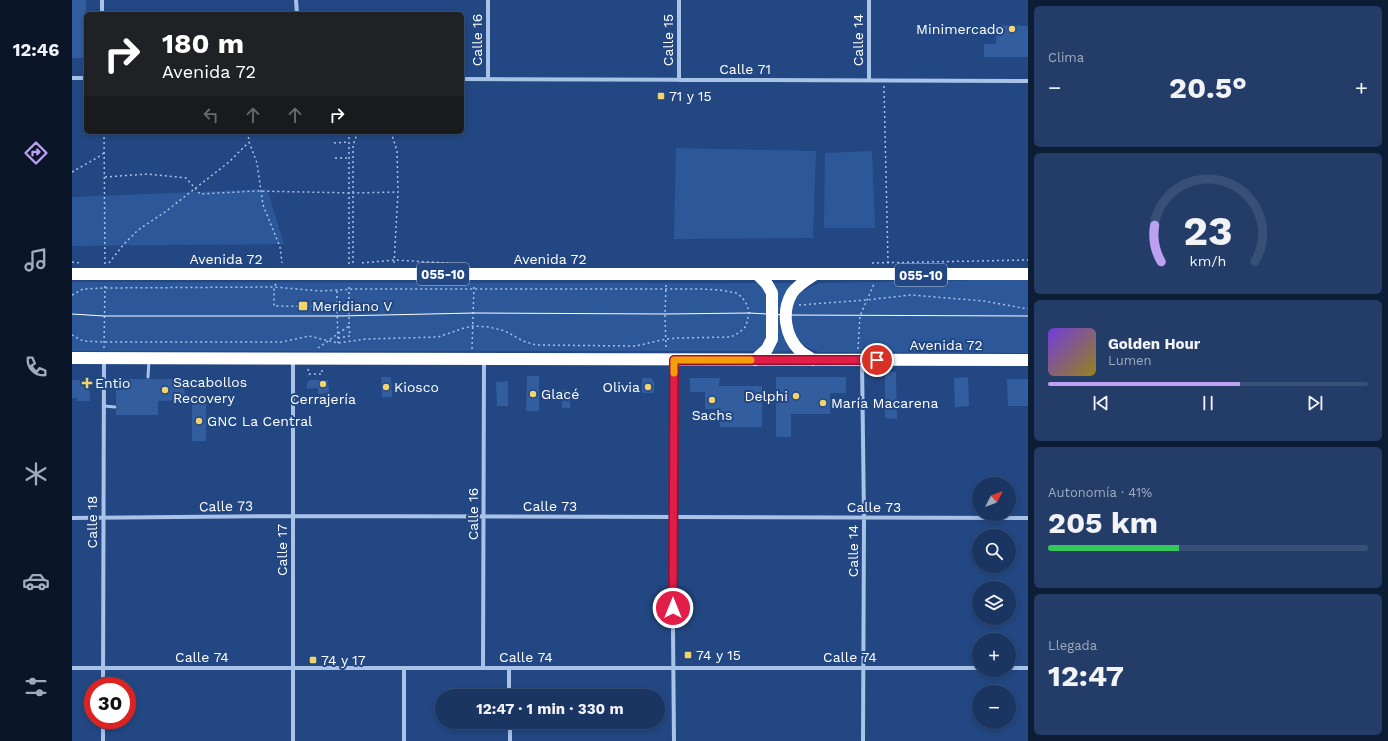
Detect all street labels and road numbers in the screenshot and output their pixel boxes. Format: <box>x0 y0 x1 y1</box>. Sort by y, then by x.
street label: Calle 16 <box>469 14 485 66</box>
street label: Calle 15 <box>660 14 676 66</box>
street label: Calle 14 <box>850 14 866 66</box>
street label: Calle 71 <box>719 61 771 77</box>
street label: Avenida 72 <box>189 251 263 267</box>
street label: Avenida 72 <box>513 251 587 267</box>
road number: 055-10 <box>417 263 469 285</box>
road number: 055-10 <box>895 264 947 286</box>
street label: Avenida 72 <box>909 337 983 353</box>
street label: Calle 16 <box>465 488 481 540</box>
street label: Calle 18 <box>84 496 100 548</box>
street label: Calle 73 <box>199 498 253 514</box>
street label: Calle 73 <box>523 498 577 514</box>
street label: Calle 73 <box>847 499 901 515</box>
street label: Calle 17 <box>274 524 290 576</box>
street label: Calle 14 <box>845 525 861 577</box>
street label: Calle 74 <box>175 649 229 665</box>
street label: Calle 74 <box>499 649 553 665</box>
street label: Calle 74 <box>823 649 877 665</box>

